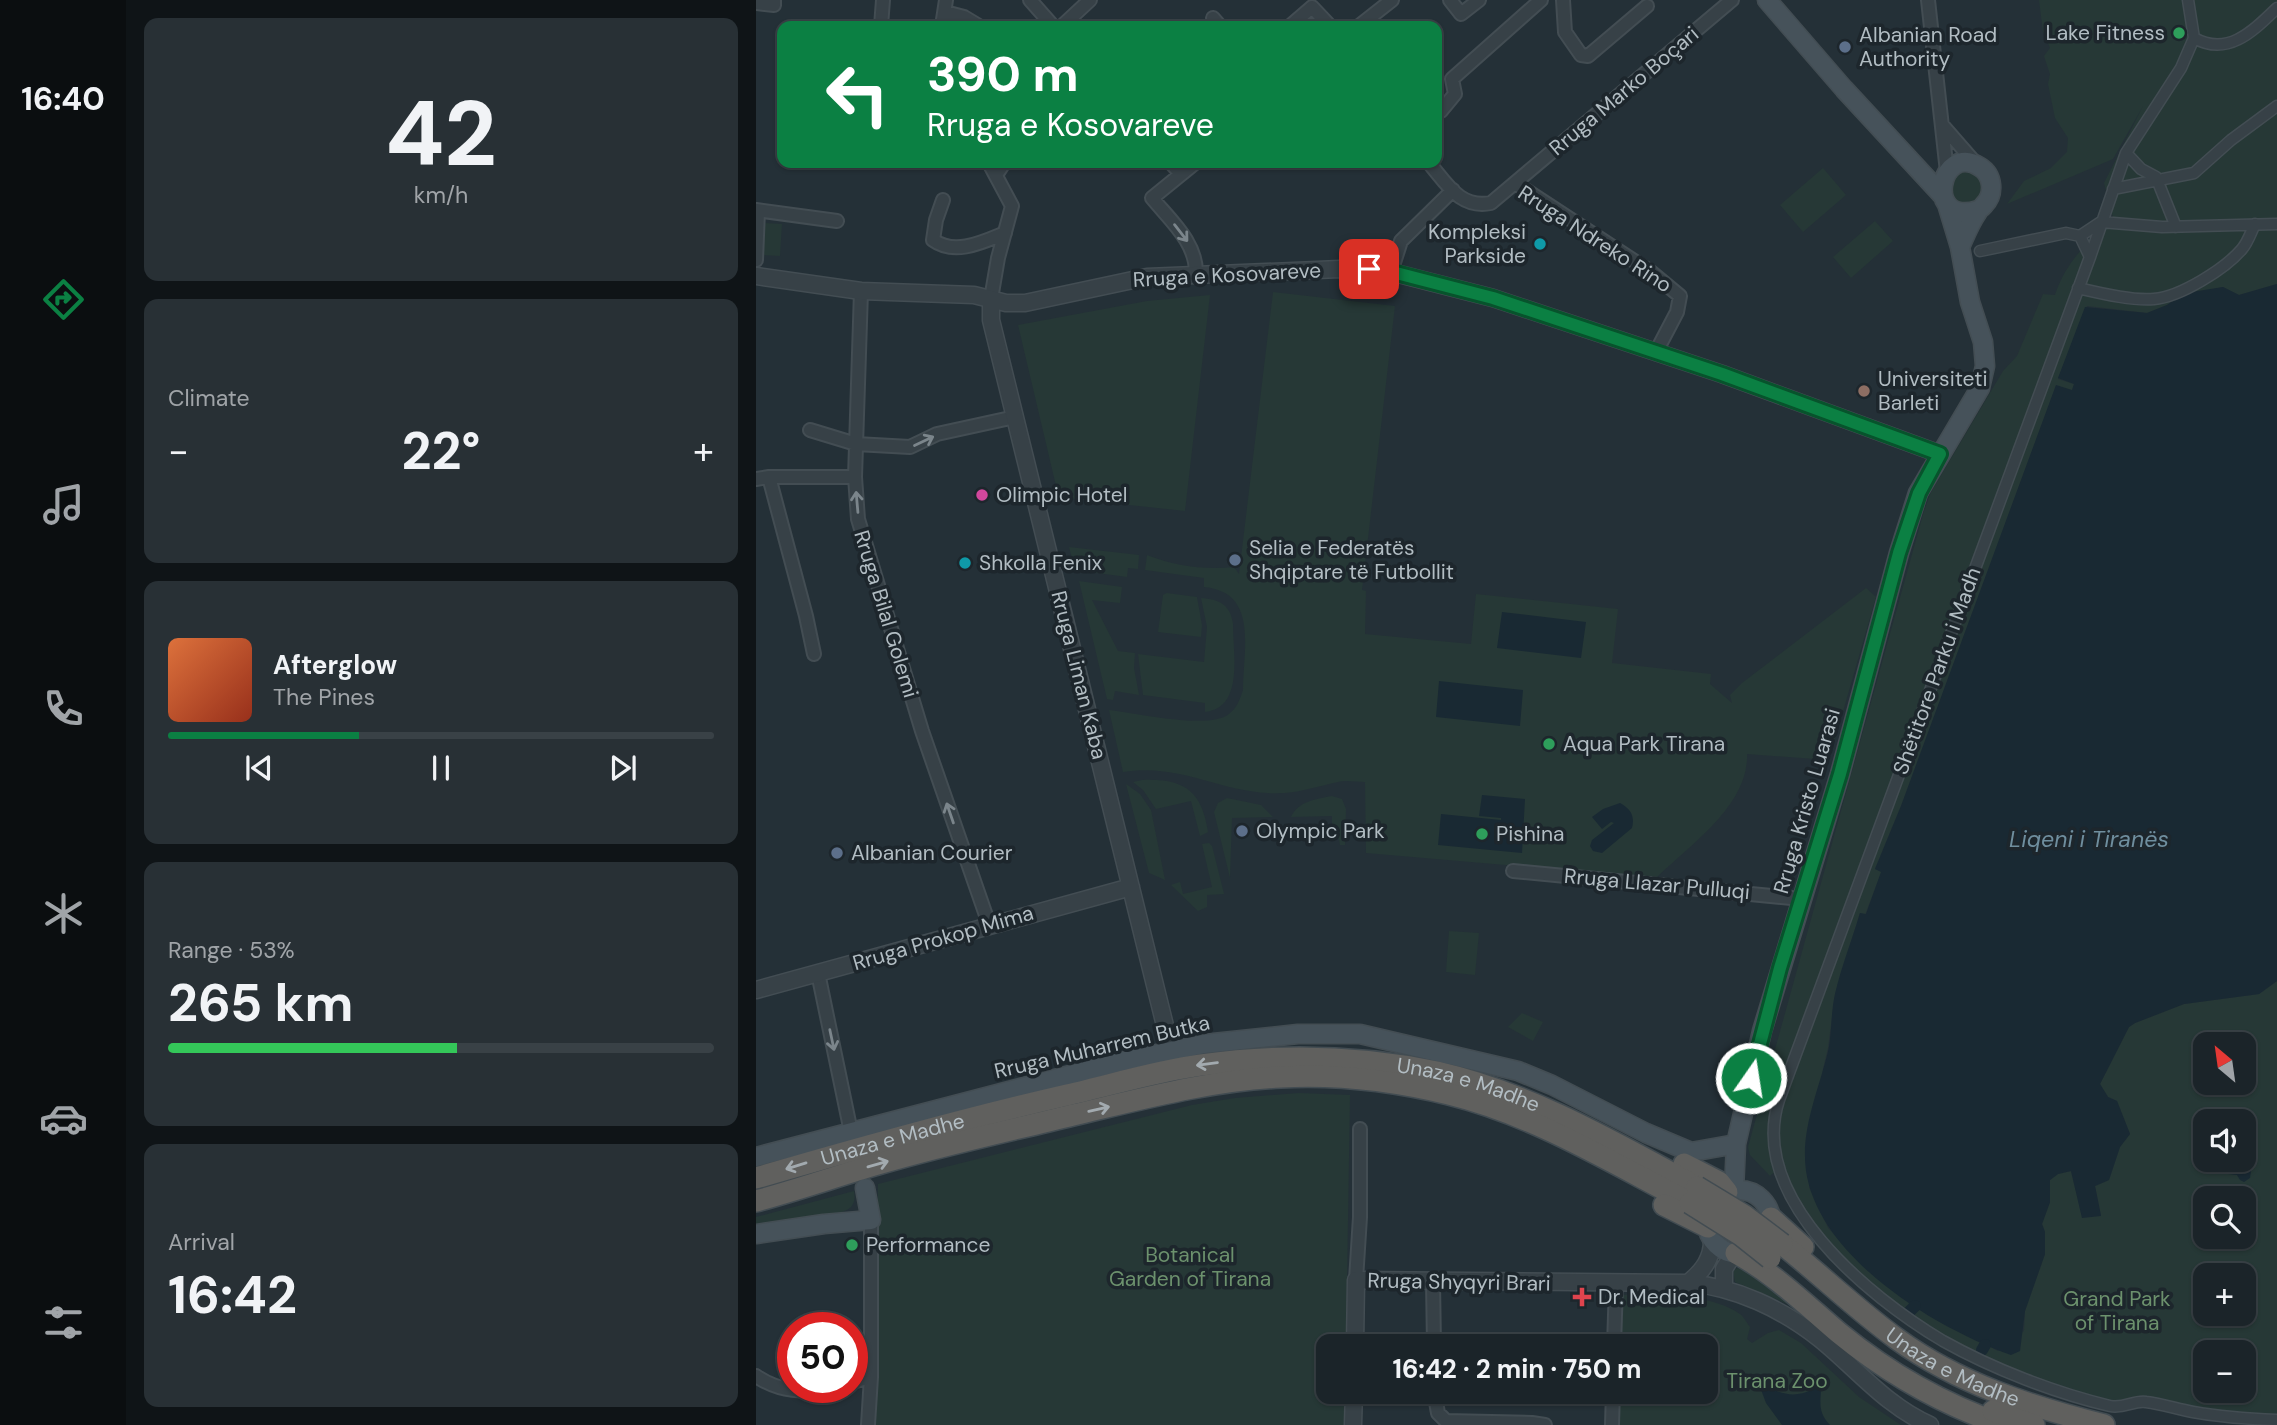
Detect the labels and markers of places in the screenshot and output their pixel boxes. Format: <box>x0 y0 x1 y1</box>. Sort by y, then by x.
place label: Lake Fitness <box>2046 19 2165 47</box>
place label: Albanian Road Authority <box>1859 21 1997 73</box>
marker: Lake Fitness <box>2171 25 2187 41</box>
marker: Albanian Road Authority <box>1837 39 1853 55</box>
place label: Kompleksi Parkside <box>1428 218 1526 270</box>
marker: Kompleksi Parkside <box>1532 236 1548 252</box>
pin <box>1339 239 1399 299</box>
place label: Universiteti Barleti <box>1878 365 1987 417</box>
marker: Universiteti Barleti <box>1856 383 1872 399</box>
place label: Olimpic Hotel <box>996 481 1127 509</box>
marker: Olimpic Hotel <box>974 487 990 503</box>
place label: Selia e Federatës Shqiptare të Futbollit <box>1249 534 1454 586</box>
place label: Shkolla Fenix <box>979 549 1102 577</box>
marker: Selia e Federatës Shqiptare të Futbollit <box>1227 552 1243 568</box>
marker: Shkolla Fenix <box>957 555 973 571</box>
place label: Aqua Park Tirana <box>1563 730 1725 758</box>
marker: Aqua Park Tirana <box>1541 736 1557 752</box>
place label: Olympic Park <box>1256 817 1385 845</box>
place label: Pishina <box>1496 820 1564 848</box>
marker: Olympic Park <box>1234 823 1250 839</box>
marker: Pishina <box>1474 826 1490 842</box>
place label: Albanian Courier <box>851 839 1013 867</box>
marker: Albanian Courier <box>829 845 845 861</box>
place label: Performance <box>866 1231 990 1259</box>
marker: Performance <box>844 1237 860 1253</box>
place label: Dr. Medical <box>1598 1283 1705 1311</box>
marker: Dr. Medical <box>1572 1287 1592 1307</box>

